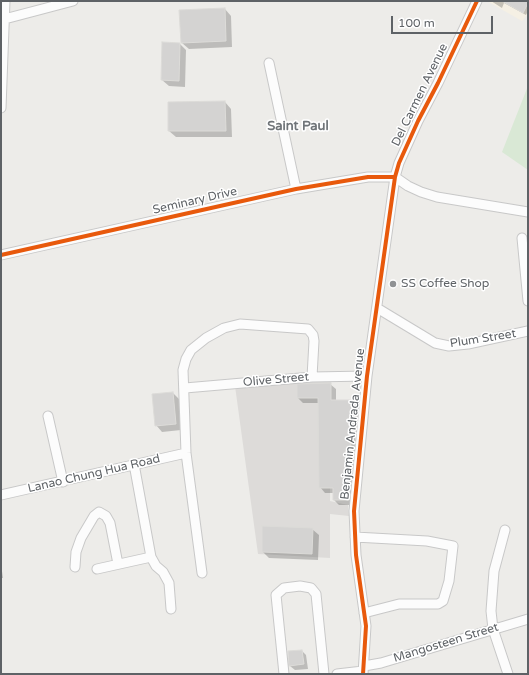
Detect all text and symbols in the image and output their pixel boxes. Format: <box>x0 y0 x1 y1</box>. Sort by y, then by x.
scale bar <box>393 8 495 34</box>
text: 100 m <box>398 16 435 30</box>
street label: Del Carmen Avenue <box>389 41 451 149</box>
district label: Saint Paul <box>267 119 329 135</box>
street label: Seminary Drive <box>152 184 238 218</box>
place label: SS Coffee Shop <box>401 277 489 291</box>
marker: SS Coffee Shop <box>388 279 398 289</box>
street label: Plum Street <box>449 327 517 351</box>
street label: Benjamin Andrada Avenue <box>338 348 368 500</box>
street label: Olive Street <box>242 370 310 390</box>
street label: Lanao Chung Hua Road <box>26 452 162 496</box>
street label: Mangosteen Street <box>392 620 500 666</box>

